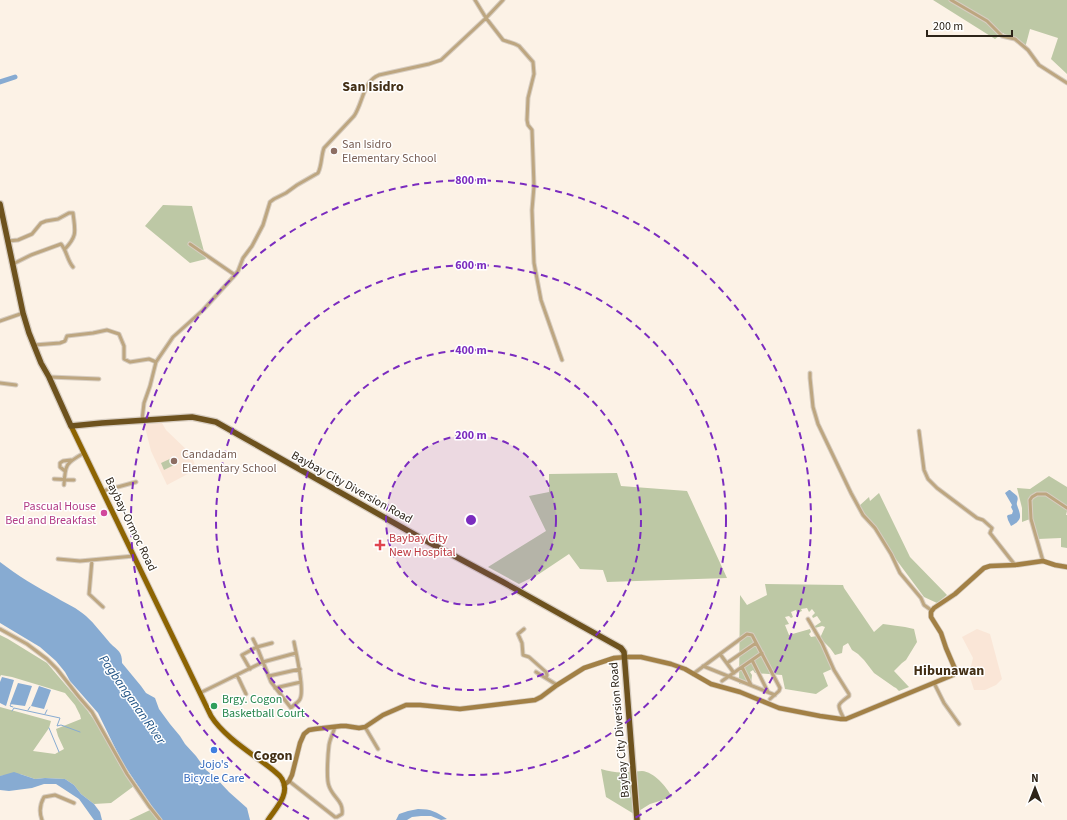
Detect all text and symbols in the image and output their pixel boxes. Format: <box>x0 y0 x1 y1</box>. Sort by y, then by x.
scale bar <box>927 12 1012 38</box>
text: 200 m <box>933 18 963 35</box>
district label: San Isidro <box>342 77 404 97</box>
place label: San Isidro Elementary School <box>342 136 437 167</box>
marker: San Isidro Elementary School <box>329 146 339 156</box>
text: 800 m <box>455 172 487 189</box>
text: 600 m <box>455 257 487 274</box>
text: 400 m <box>455 342 487 359</box>
text: 200 m <box>455 427 487 444</box>
place label: Candadam Elementary School <box>182 446 277 477</box>
street label: Baybay City Diversion Road <box>288 447 415 528</box>
marker: Candadam Elementary School <box>169 456 179 466</box>
street label: Baybay-Ormoc Road <box>100 474 161 574</box>
place label: Pascual House Bed and Breakfast <box>5 498 96 529</box>
marker: Pascual House Bed and Breakfast <box>99 508 109 518</box>
centre of rings <box>464 513 478 527</box>
place label: Baybay City New Hospital <box>389 530 456 561</box>
marker: Baybay City New Hospital <box>374 539 386 551</box>
water label: Pagbanganan River <box>95 651 170 748</box>
street label: Baybay City Diversion Road <box>605 661 634 799</box>
district label: Hibunawan <box>914 661 984 681</box>
place label: Brgy. Cogon Basketball Court <box>222 691 305 722</box>
marker: Brgy. Cogon Basketball Court <box>209 701 219 711</box>
marker: Jojo's Bicycle Care <box>209 745 219 755</box>
district label: Cogon <box>254 746 292 766</box>
place label: Jojo's Bicycle Care <box>184 756 244 787</box>
north arrow <box>1015 768 1055 808</box>
text: N <box>1031 771 1039 786</box>

